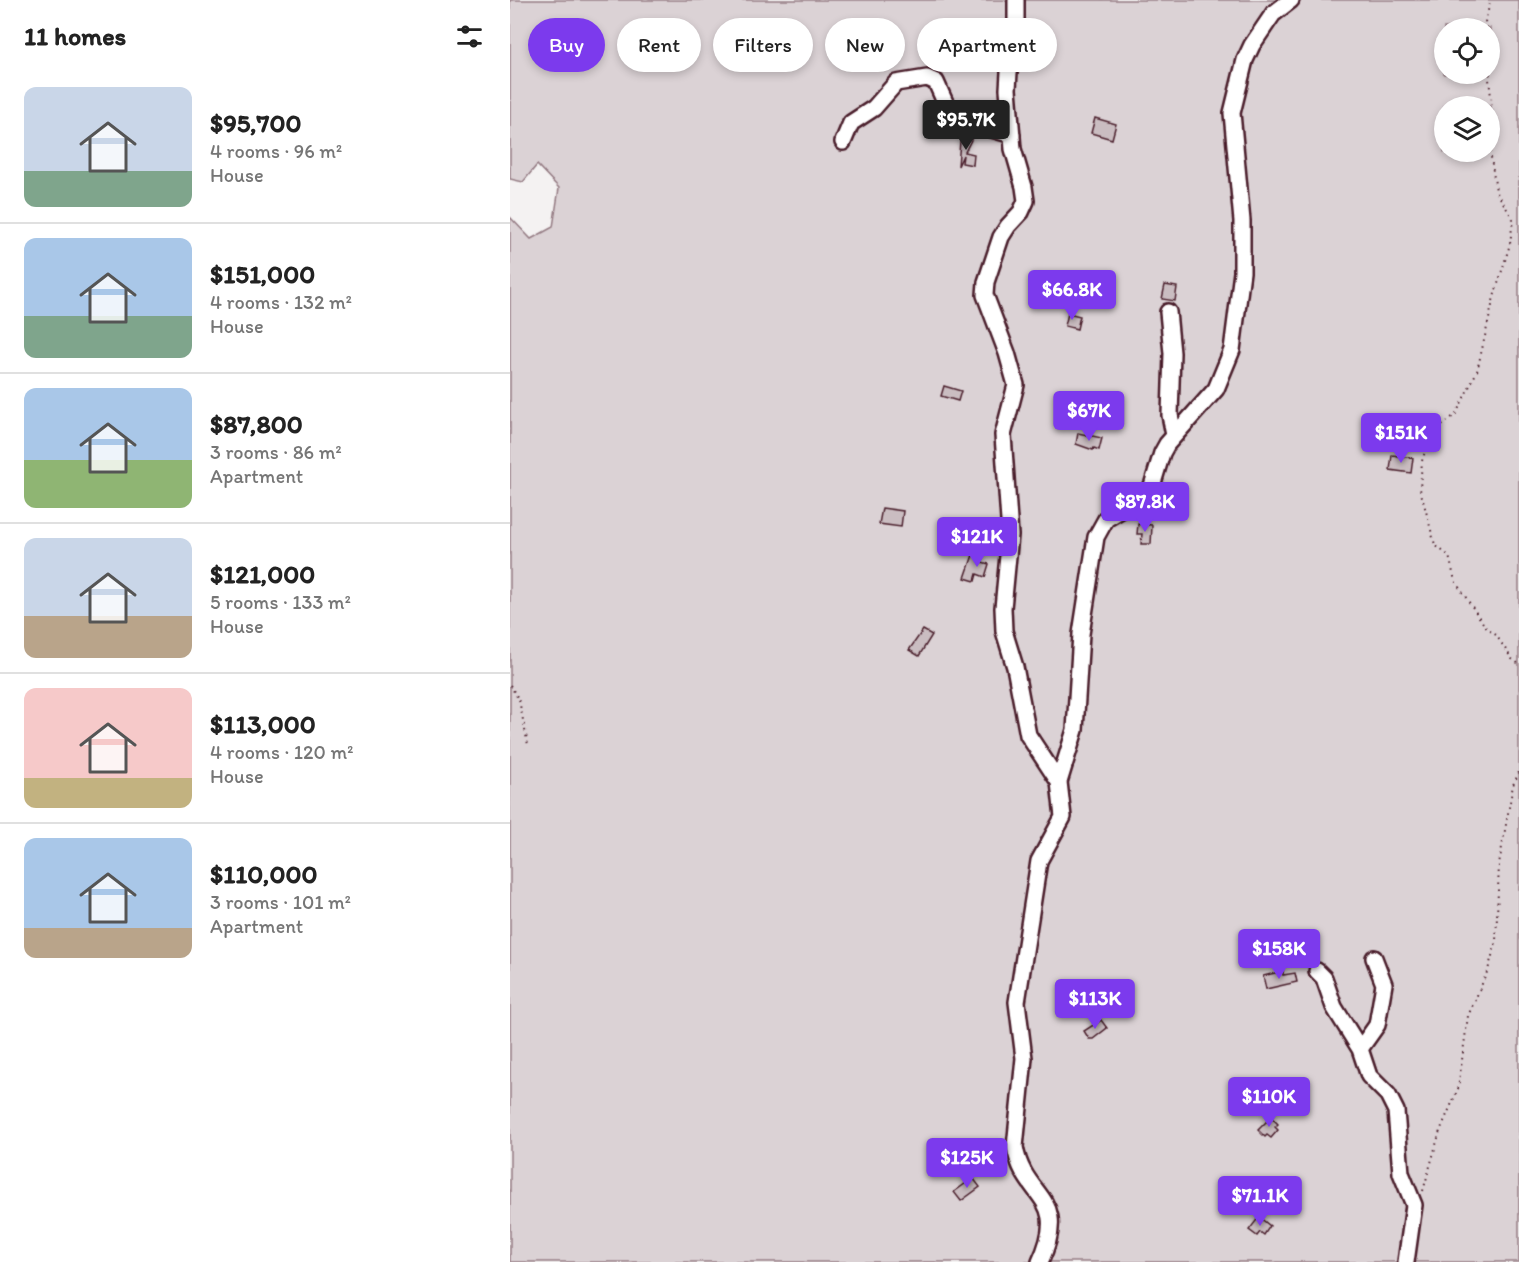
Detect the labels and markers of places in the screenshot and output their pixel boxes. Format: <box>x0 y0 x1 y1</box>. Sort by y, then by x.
pin: $95.7K <box>917 100 1015 151</box>
pin: $66.8K <box>1023 270 1121 321</box>
pin: $67K <box>1053 391 1125 442</box>
pin: $151K <box>1359 413 1443 464</box>
pin: $87.8K <box>1096 482 1194 533</box>
pin: $121K <box>935 517 1019 568</box>
pin: $158K <box>1237 929 1321 980</box>
pin: $113K <box>1053 979 1137 1030</box>
pin: $110K <box>1227 1077 1311 1128</box>
pin: $125K <box>925 1138 1009 1189</box>
pin: $71.1K <box>1211 1176 1309 1227</box>

